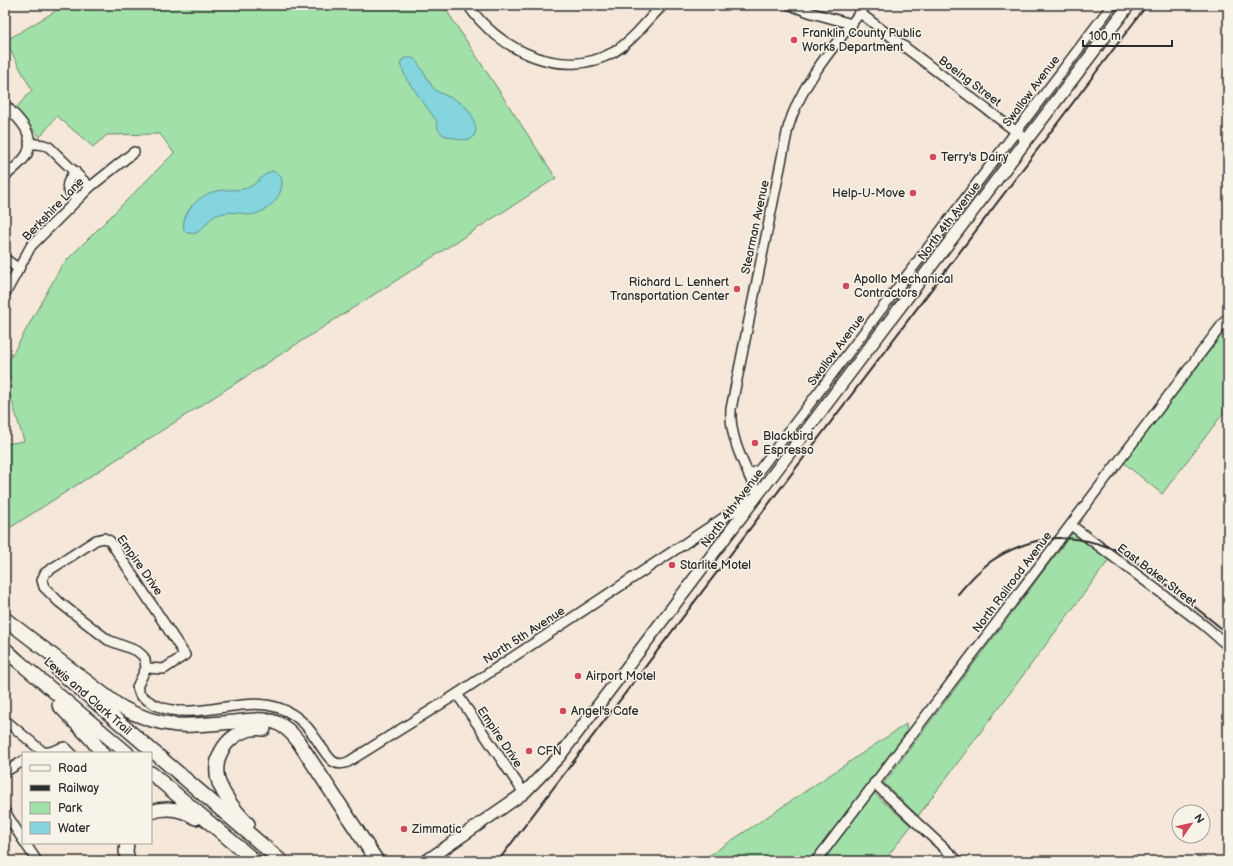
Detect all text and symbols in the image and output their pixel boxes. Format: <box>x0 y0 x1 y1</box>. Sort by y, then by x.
scale bar <box>1083 22 1172 48</box>
place label: Franklin County Public Works Department <box>802 26 921 55</box>
text: 100 m <box>1089 29 1121 44</box>
marker: Franklin County Public Works Department <box>789 35 799 45</box>
street label: Boeing Street <box>935 53 1004 110</box>
street label: Swallow Avenue <box>1000 53 1063 130</box>
place label: Terry's Dairy <box>941 150 1009 165</box>
marker: Terry's Dairy <box>928 152 938 162</box>
street label: Berkshire Lane <box>19 174 87 244</box>
street label: Stearman Avenue <box>738 179 773 276</box>
street label: North 4th Avenue <box>915 179 984 264</box>
place label: Help-U-Move <box>832 186 905 201</box>
marker: Help-U-Move <box>908 188 918 198</box>
place label: Apollo Mechanical Contractors <box>854 272 953 301</box>
place label: Richard L. Lenhert Transportation Center <box>610 275 730 304</box>
marker: Apollo Mechanical Contractors <box>841 281 851 291</box>
marker: Richard L. Lenhert Transportation Center <box>732 284 742 294</box>
street label: Swallow Avenue <box>805 312 868 389</box>
place label: Blackbird Espresso <box>763 429 814 458</box>
marker: Blackbird Espresso <box>750 438 760 448</box>
street label: North 4th Avenue <box>698 466 767 551</box>
street label: North Railroad Avenue <box>969 529 1055 636</box>
street label: Empire Drive <box>113 532 166 598</box>
street label: East Baker Street <box>1114 541 1200 610</box>
place label: Starlite Motel <box>680 558 751 573</box>
marker: Starlite Motel <box>667 560 677 570</box>
street label: North 5th Avenue <box>481 603 568 667</box>
street label: Lewis and Clark Trail <box>41 654 135 739</box>
place label: Airport Motel <box>586 669 656 684</box>
marker: Airport Motel <box>573 671 583 681</box>
street label: Empire Drive <box>474 704 525 771</box>
place label: Angel's Cafe <box>571 704 639 719</box>
marker: Angel's Cafe <box>558 706 568 716</box>
place label: CFN <box>537 744 562 759</box>
marker: CFN <box>524 746 534 756</box>
legend <box>22 752 152 844</box>
text: Road <box>58 761 87 776</box>
text: Railway <box>58 781 100 796</box>
text: Park <box>58 801 82 816</box>
north arrow <box>1171 804 1211 844</box>
text: N <box>1191 812 1207 826</box>
text: Water <box>58 821 90 836</box>
place label: Zimmatic <box>411 822 462 837</box>
marker: Zimmatic <box>399 824 409 834</box>

